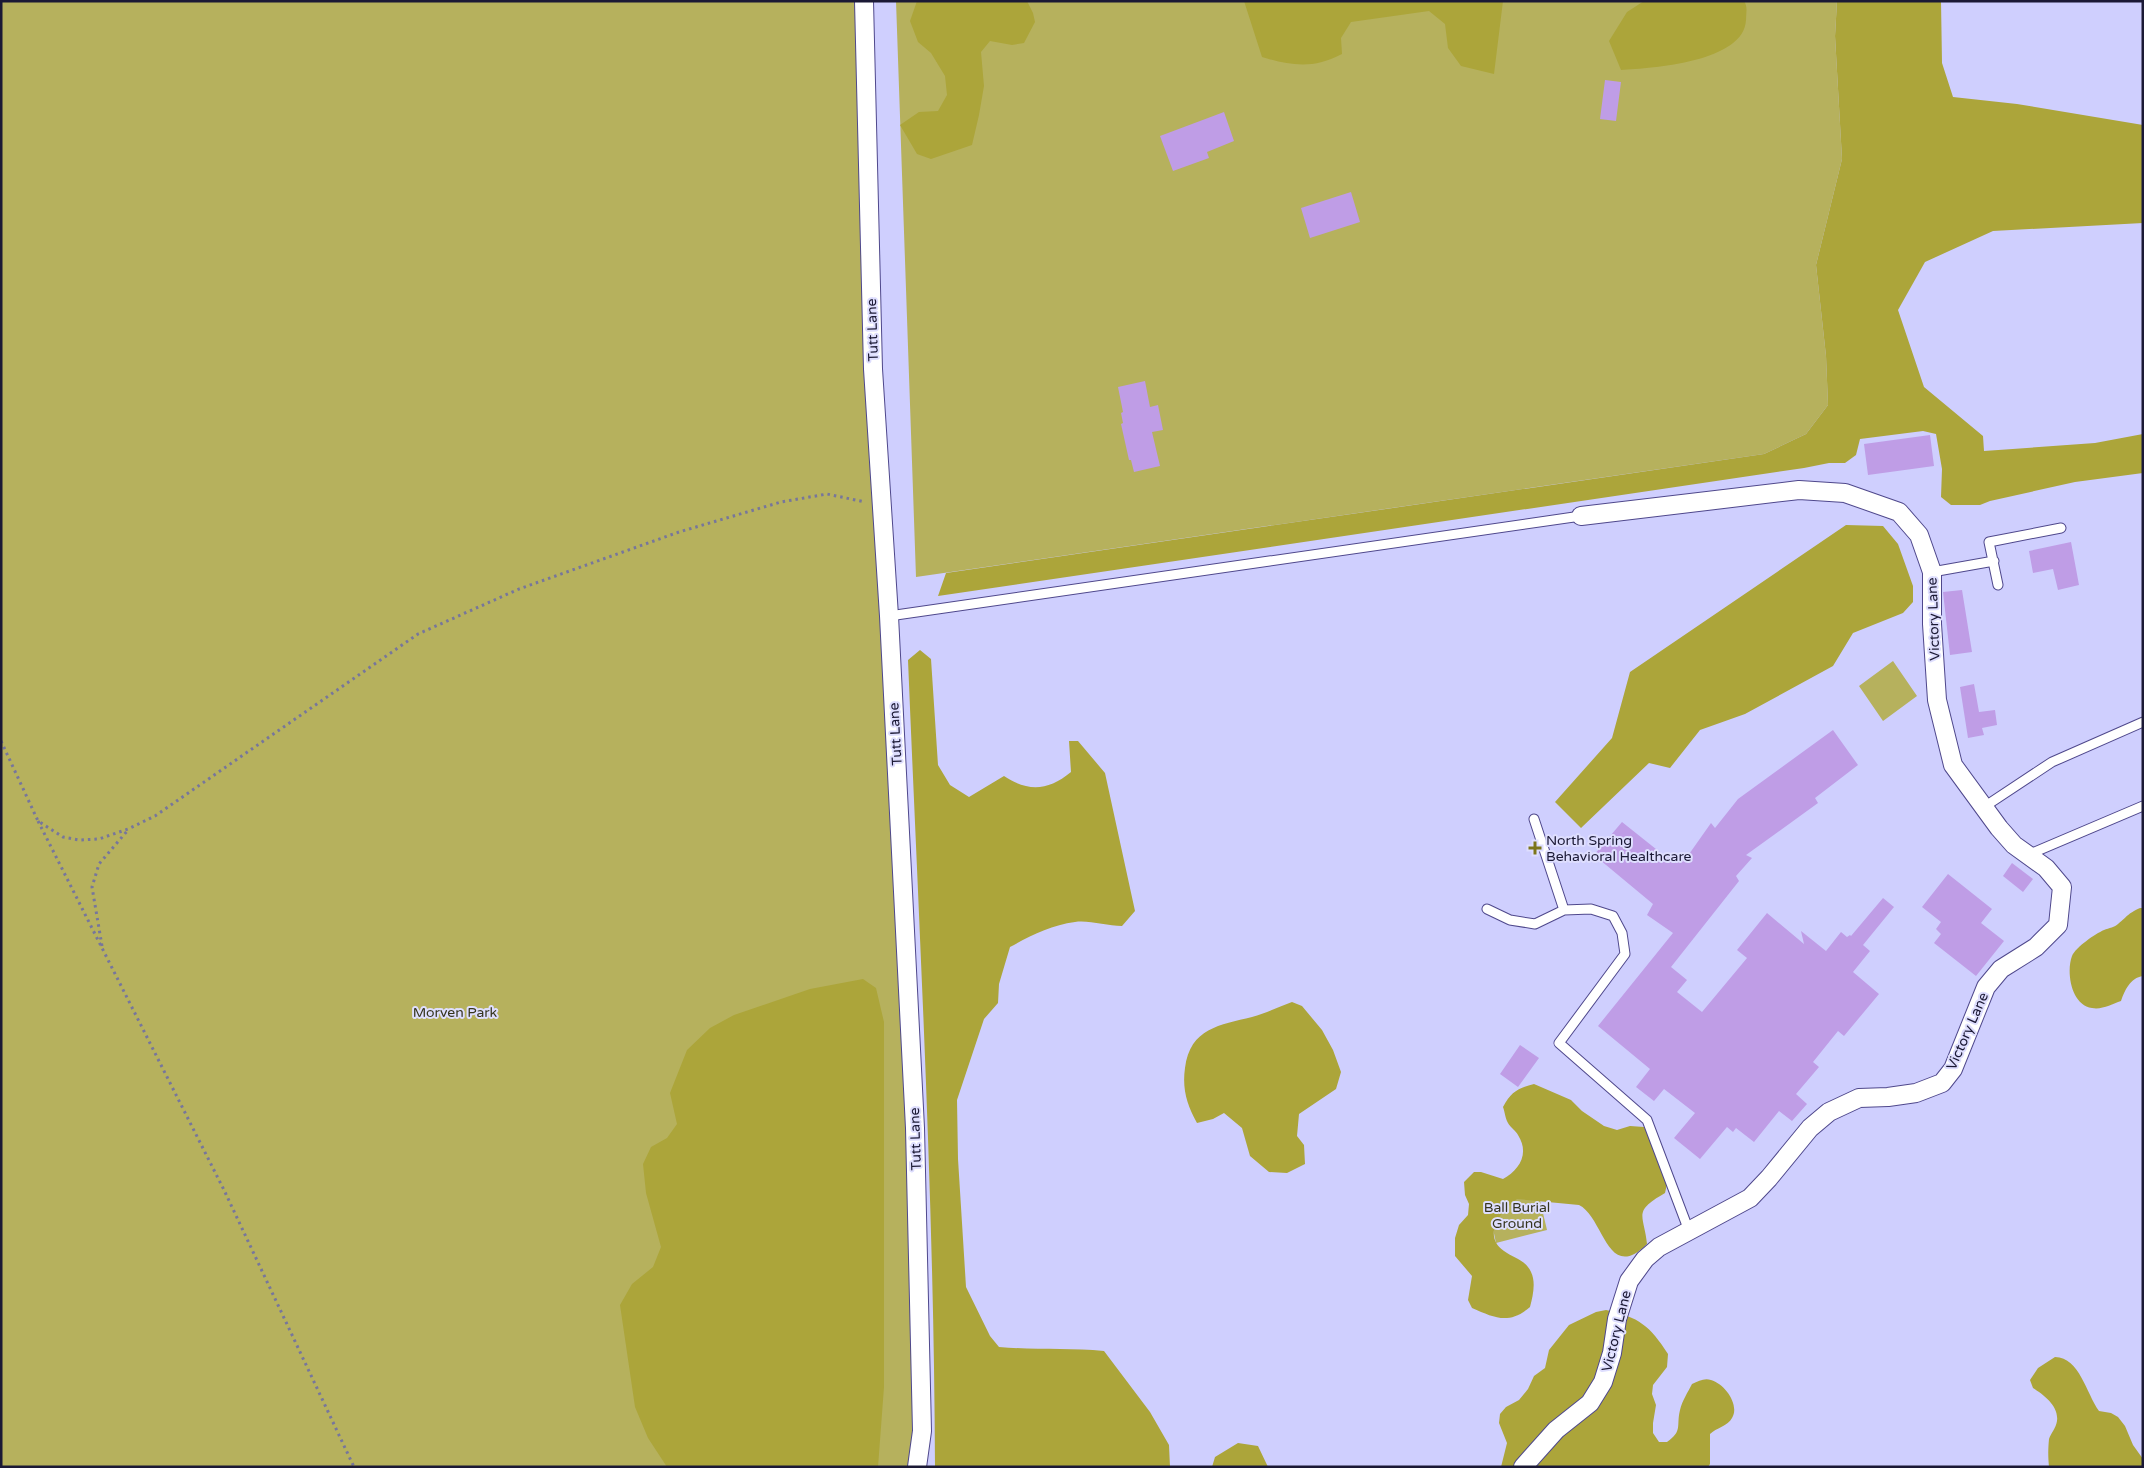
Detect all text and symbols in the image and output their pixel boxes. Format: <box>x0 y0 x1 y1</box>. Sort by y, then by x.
street label: Tutt Lane <box>863 298 882 362</box>
street label: Victory Lane <box>1924 577 1943 661</box>
street label: Tutt Lane <box>885 702 906 766</box>
place label: North Spring Behavioral Healthcare <box>1546 832 1692 865</box>
marker: North Spring Behavioral Healthcare <box>1528 841 1542 855</box>
street label: Victory Lane <box>1943 990 1992 1073</box>
park label: Morven Park <box>413 1004 498 1021</box>
street label: Tutt Lane <box>906 1107 925 1171</box>
park label: Ball Burial Ground <box>1484 1199 1550 1232</box>
street label: Victory Lane <box>1598 1289 1635 1374</box>

